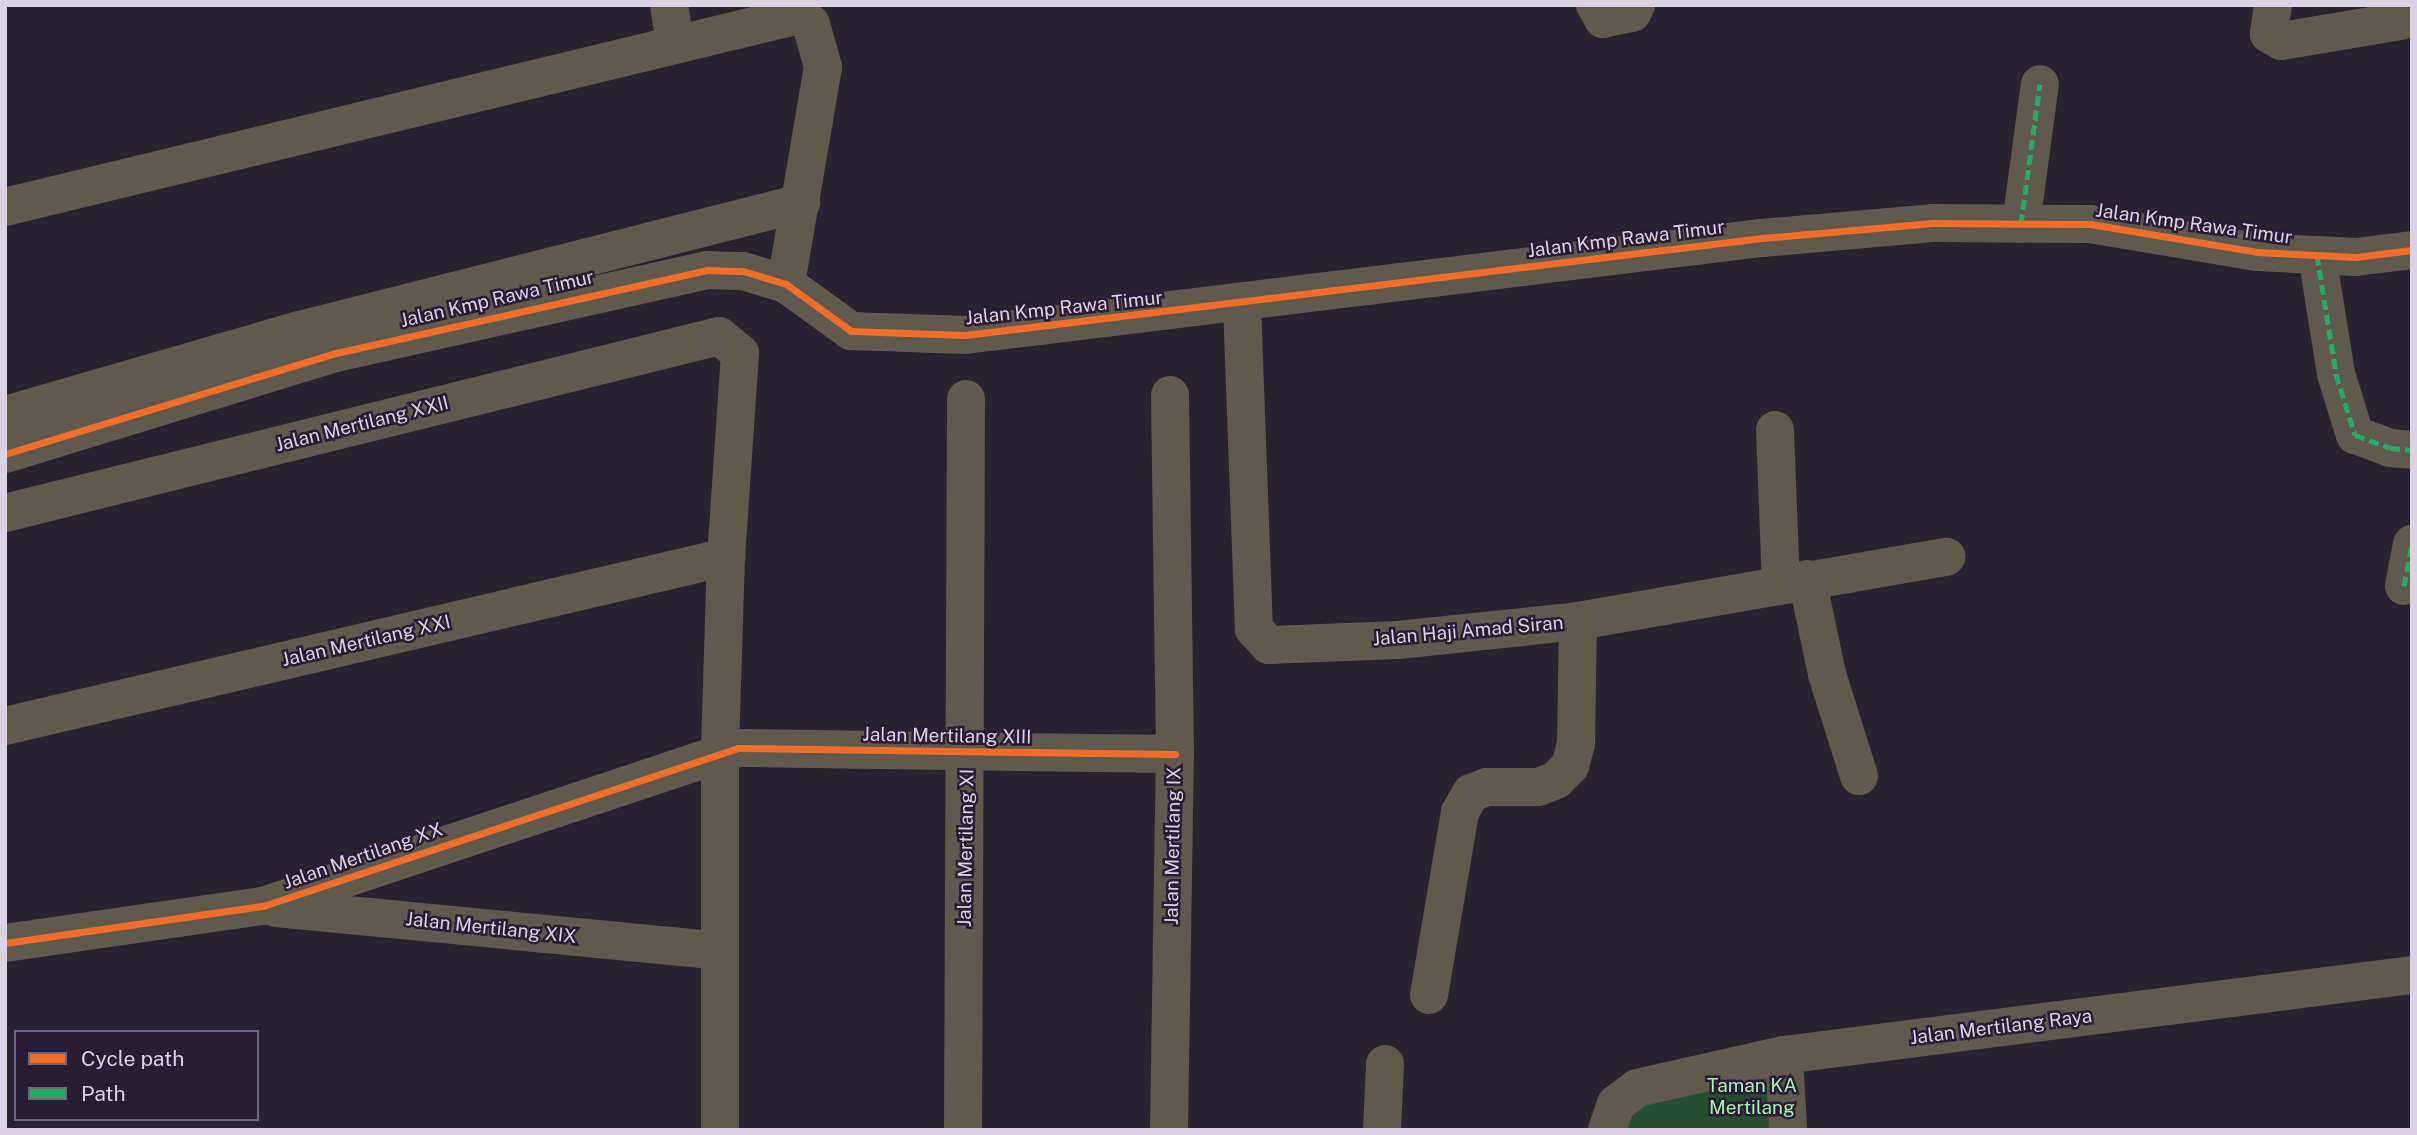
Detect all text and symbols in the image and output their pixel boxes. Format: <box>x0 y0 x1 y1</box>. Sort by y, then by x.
street label: Jalan Kmp Rawa Timur <box>2094 199 2294 249</box>
street label: Jalan Kmp Rawa Timur <box>1526 216 1726 262</box>
street label: Jalan Kmp Rawa Timur <box>398 266 596 332</box>
street label: Jalan Kmp Rawa Timur <box>964 286 1164 330</box>
street label: Jalan Mertilang XXII <box>273 391 451 457</box>
street label: Jalan Mertilang XXI <box>279 610 453 672</box>
street label: Jalan Haji Amad Siran <box>1372 611 1564 651</box>
street label: Jalan Mertilang XIII <box>862 723 1032 749</box>
street label: Jalan Mertilang IX <box>1160 767 1186 925</box>
street label: Jalan Mertilang XI <box>953 769 979 927</box>
street label: Jalan Mertilang XX <box>280 818 446 894</box>
street label: Jalan Mertilang XIX <box>404 908 578 948</box>
street label: Jalan Mertilang Raya <box>1909 1005 2093 1049</box>
legend <box>14 1030 259 1121</box>
text: Cycle path <box>81 1046 184 1071</box>
park label: Taman KA Mertilang <box>1707 1075 1797 1119</box>
text: Path <box>81 1081 126 1106</box>

